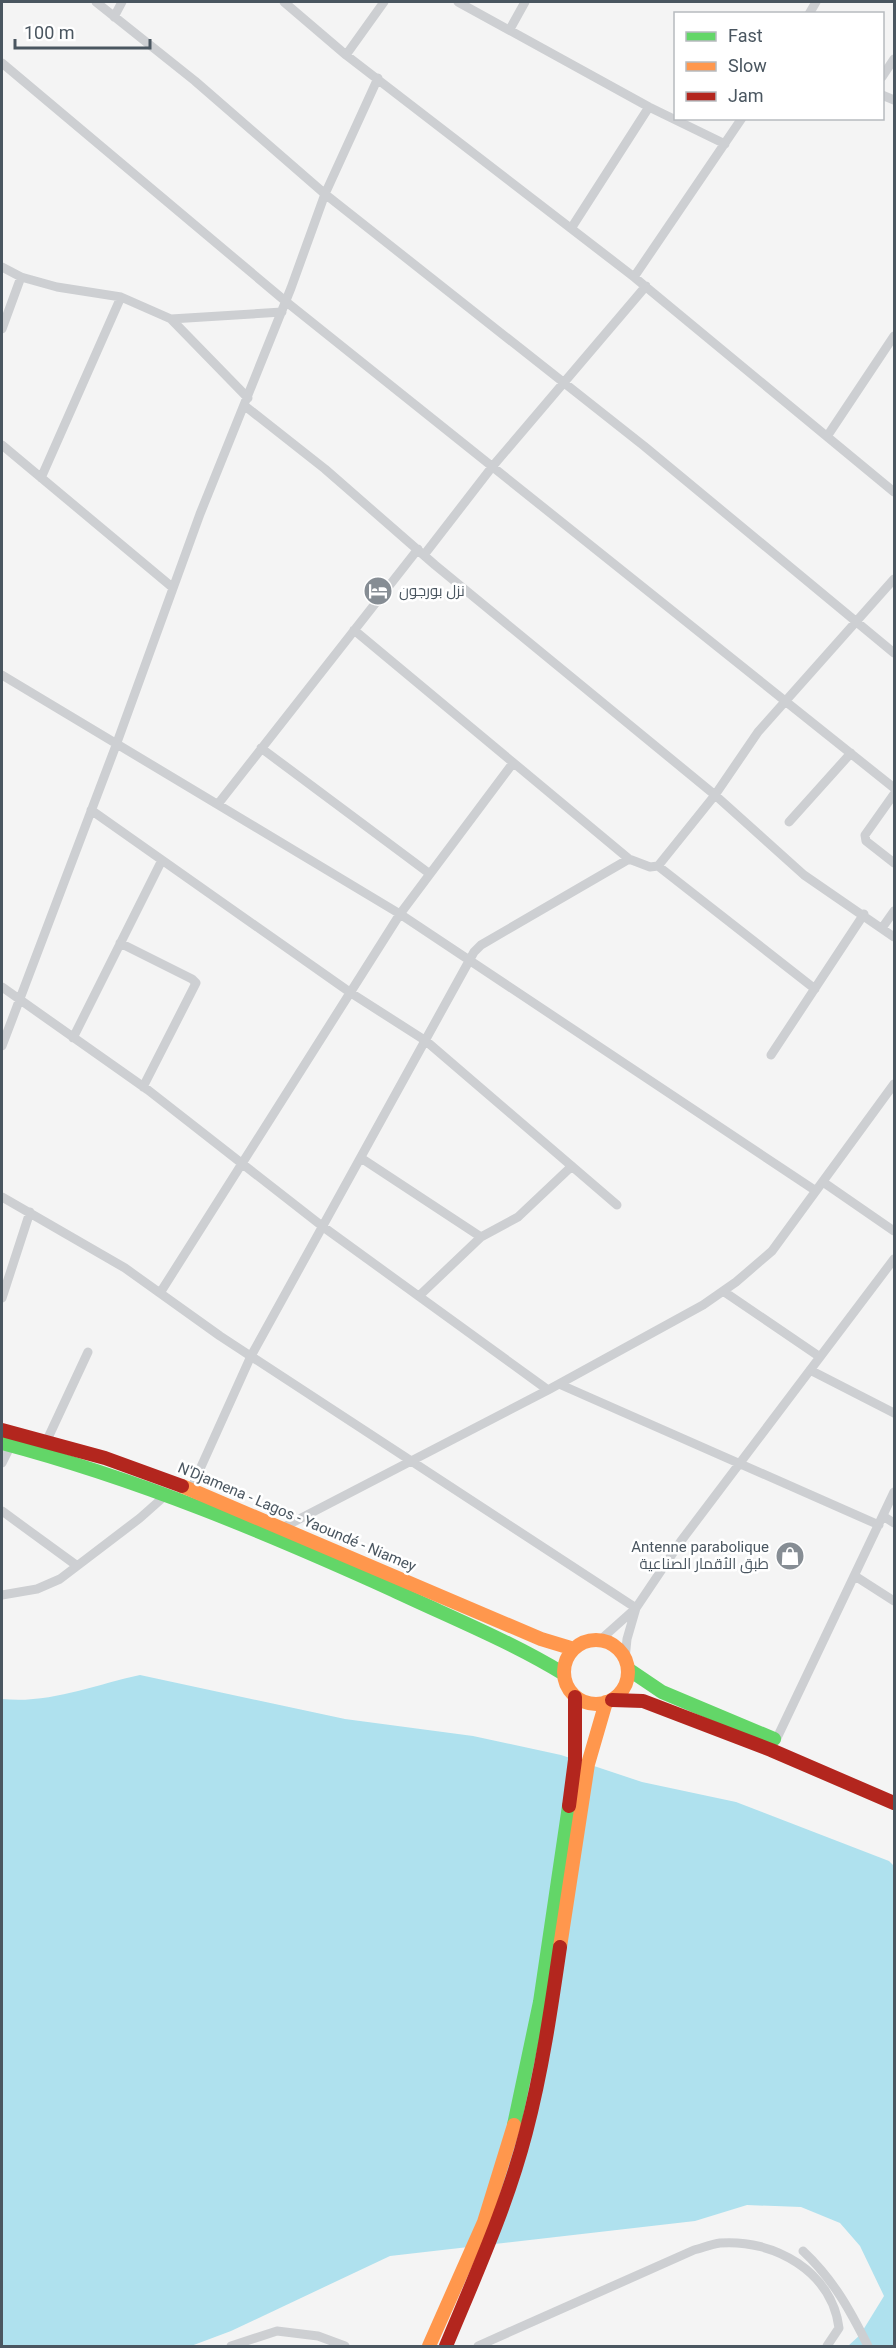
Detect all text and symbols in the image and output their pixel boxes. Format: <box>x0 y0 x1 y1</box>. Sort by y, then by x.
scale bar <box>15 12 150 50</box>
legend <box>674 12 884 120</box>
text: 100 m <box>24 22 75 43</box>
text: Fast <box>728 25 763 46</box>
text: Slow <box>728 55 767 76</box>
text: Jam <box>728 85 764 106</box>
hotel icon: نزل بورجون <box>362 575 394 607</box>
place label: نزل بورجون <box>399 582 465 601</box>
street label: N'Djamena - Lagos - Yaoundé - Niamey <box>175 1459 419 1575</box>
place label: Antenne parabolique طبق الأقمار الصناعية <box>631 1538 769 1574</box>
shop icon: Antenne parabolique طبق الأقمار الصناعية <box>774 1540 806 1572</box>

